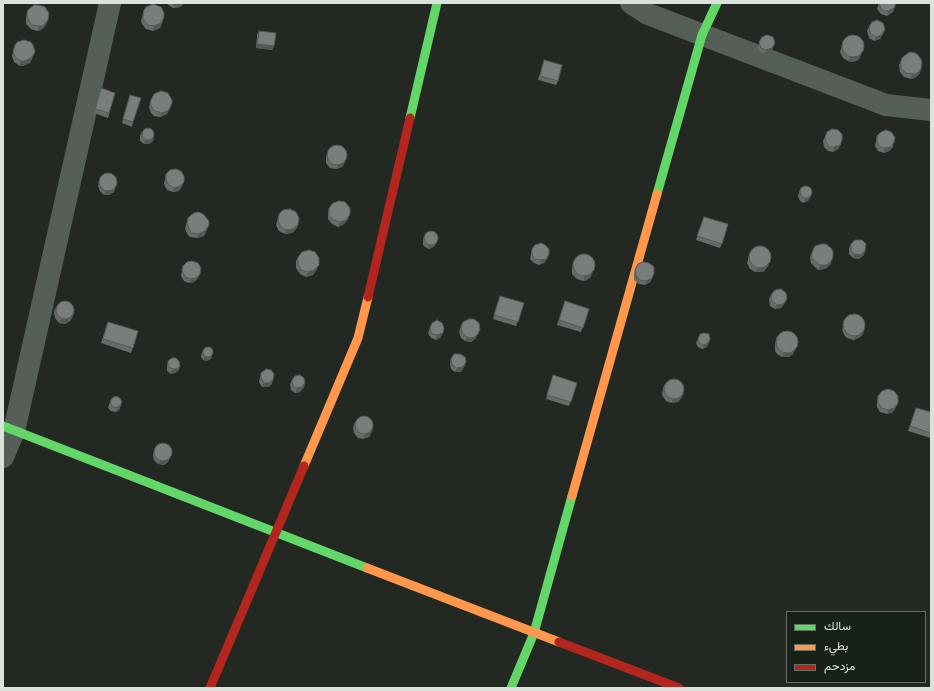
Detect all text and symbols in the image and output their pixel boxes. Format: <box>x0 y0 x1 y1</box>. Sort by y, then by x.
legend <box>786 611 926 683</box>
text: سالك <box>824 618 851 632</box>
text: بطيء <box>824 638 848 652</box>
text: مزدحم <box>824 658 855 672</box>

